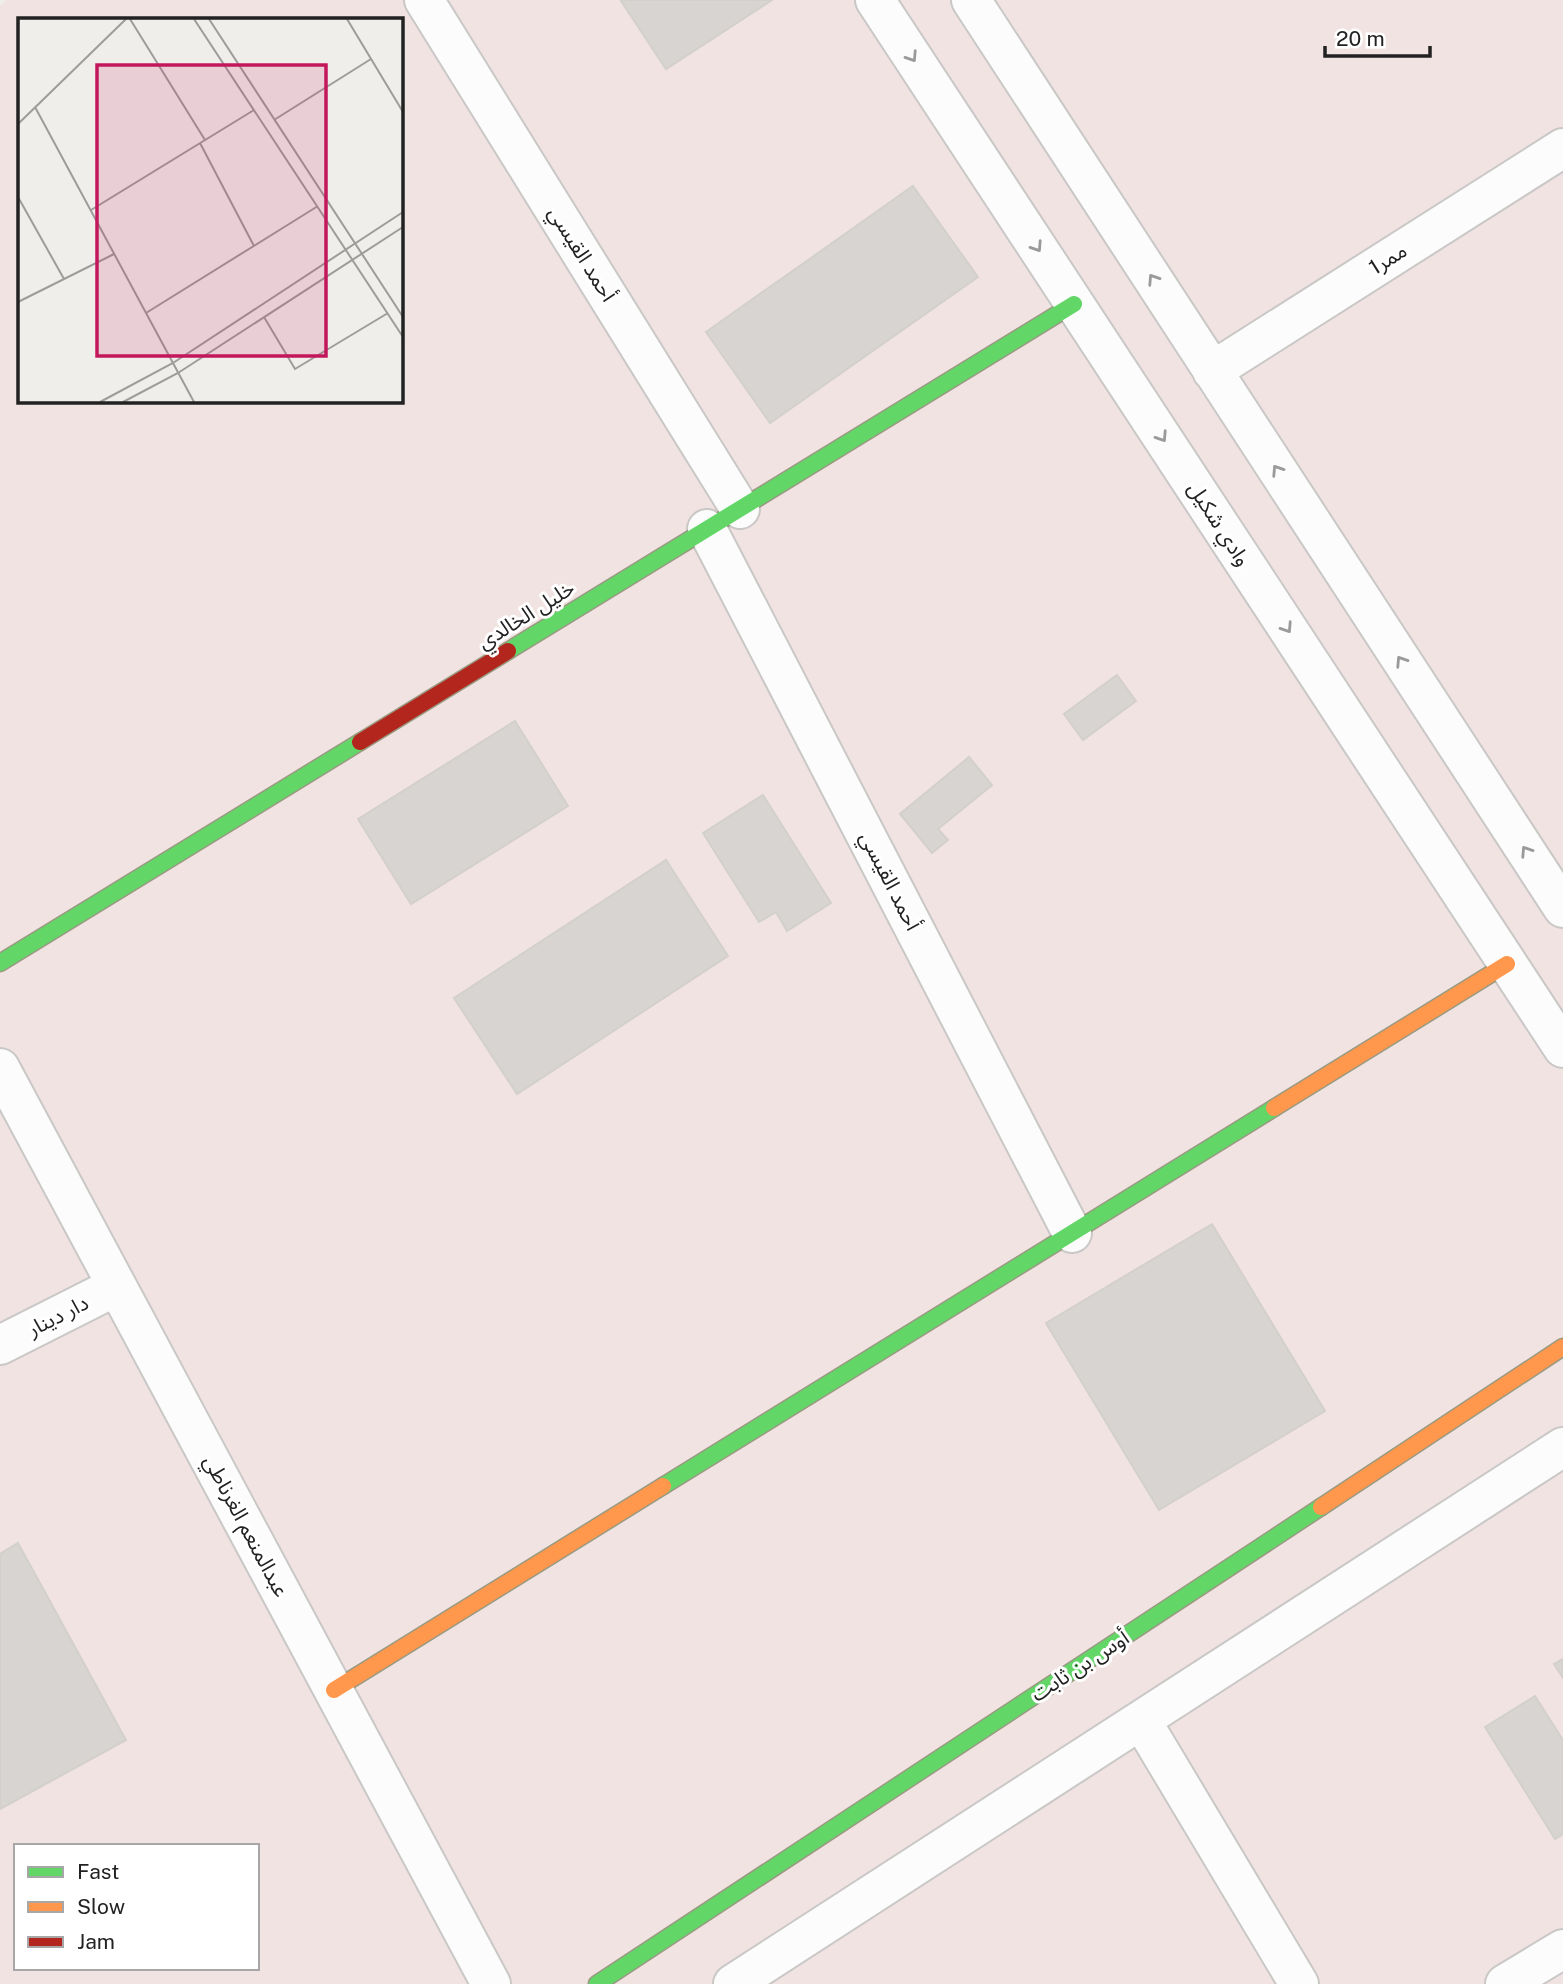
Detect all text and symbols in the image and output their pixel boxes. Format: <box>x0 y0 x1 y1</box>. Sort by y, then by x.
scale bar <box>1325 14 1430 58</box>
inset map <box>18 18 402 402</box>
text: 20 m <box>1336 26 1385 51</box>
one-way arrow <box>904 49 916 62</box>
street label: أحمد القيسي <box>540 201 622 308</box>
street label: ممر1 <box>1364 237 1411 280</box>
one-way arrow <box>1029 239 1041 252</box>
one-way arrow <box>1148 274 1161 287</box>
one-way arrow <box>1154 430 1167 443</box>
one-way arrow <box>1273 465 1286 478</box>
street label: وادي شكيل <box>1180 477 1256 573</box>
street label: خليل الخالدي <box>473 575 581 657</box>
one-way arrow <box>1278 620 1291 633</box>
one-way arrow <box>1397 655 1410 668</box>
street label: أحمد القيسي <box>851 827 926 936</box>
one-way arrow <box>1521 846 1534 859</box>
street label: دار دينار <box>22 1290 92 1342</box>
street label: عبدالمنعم الغرناطي <box>195 1451 294 1603</box>
street label: أوس بن ثابت <box>1026 1625 1133 1707</box>
legend <box>14 1844 259 1970</box>
text: Fast <box>77 1859 119 1884</box>
text: Slow <box>77 1894 125 1919</box>
text: Jam <box>77 1929 115 1954</box>

